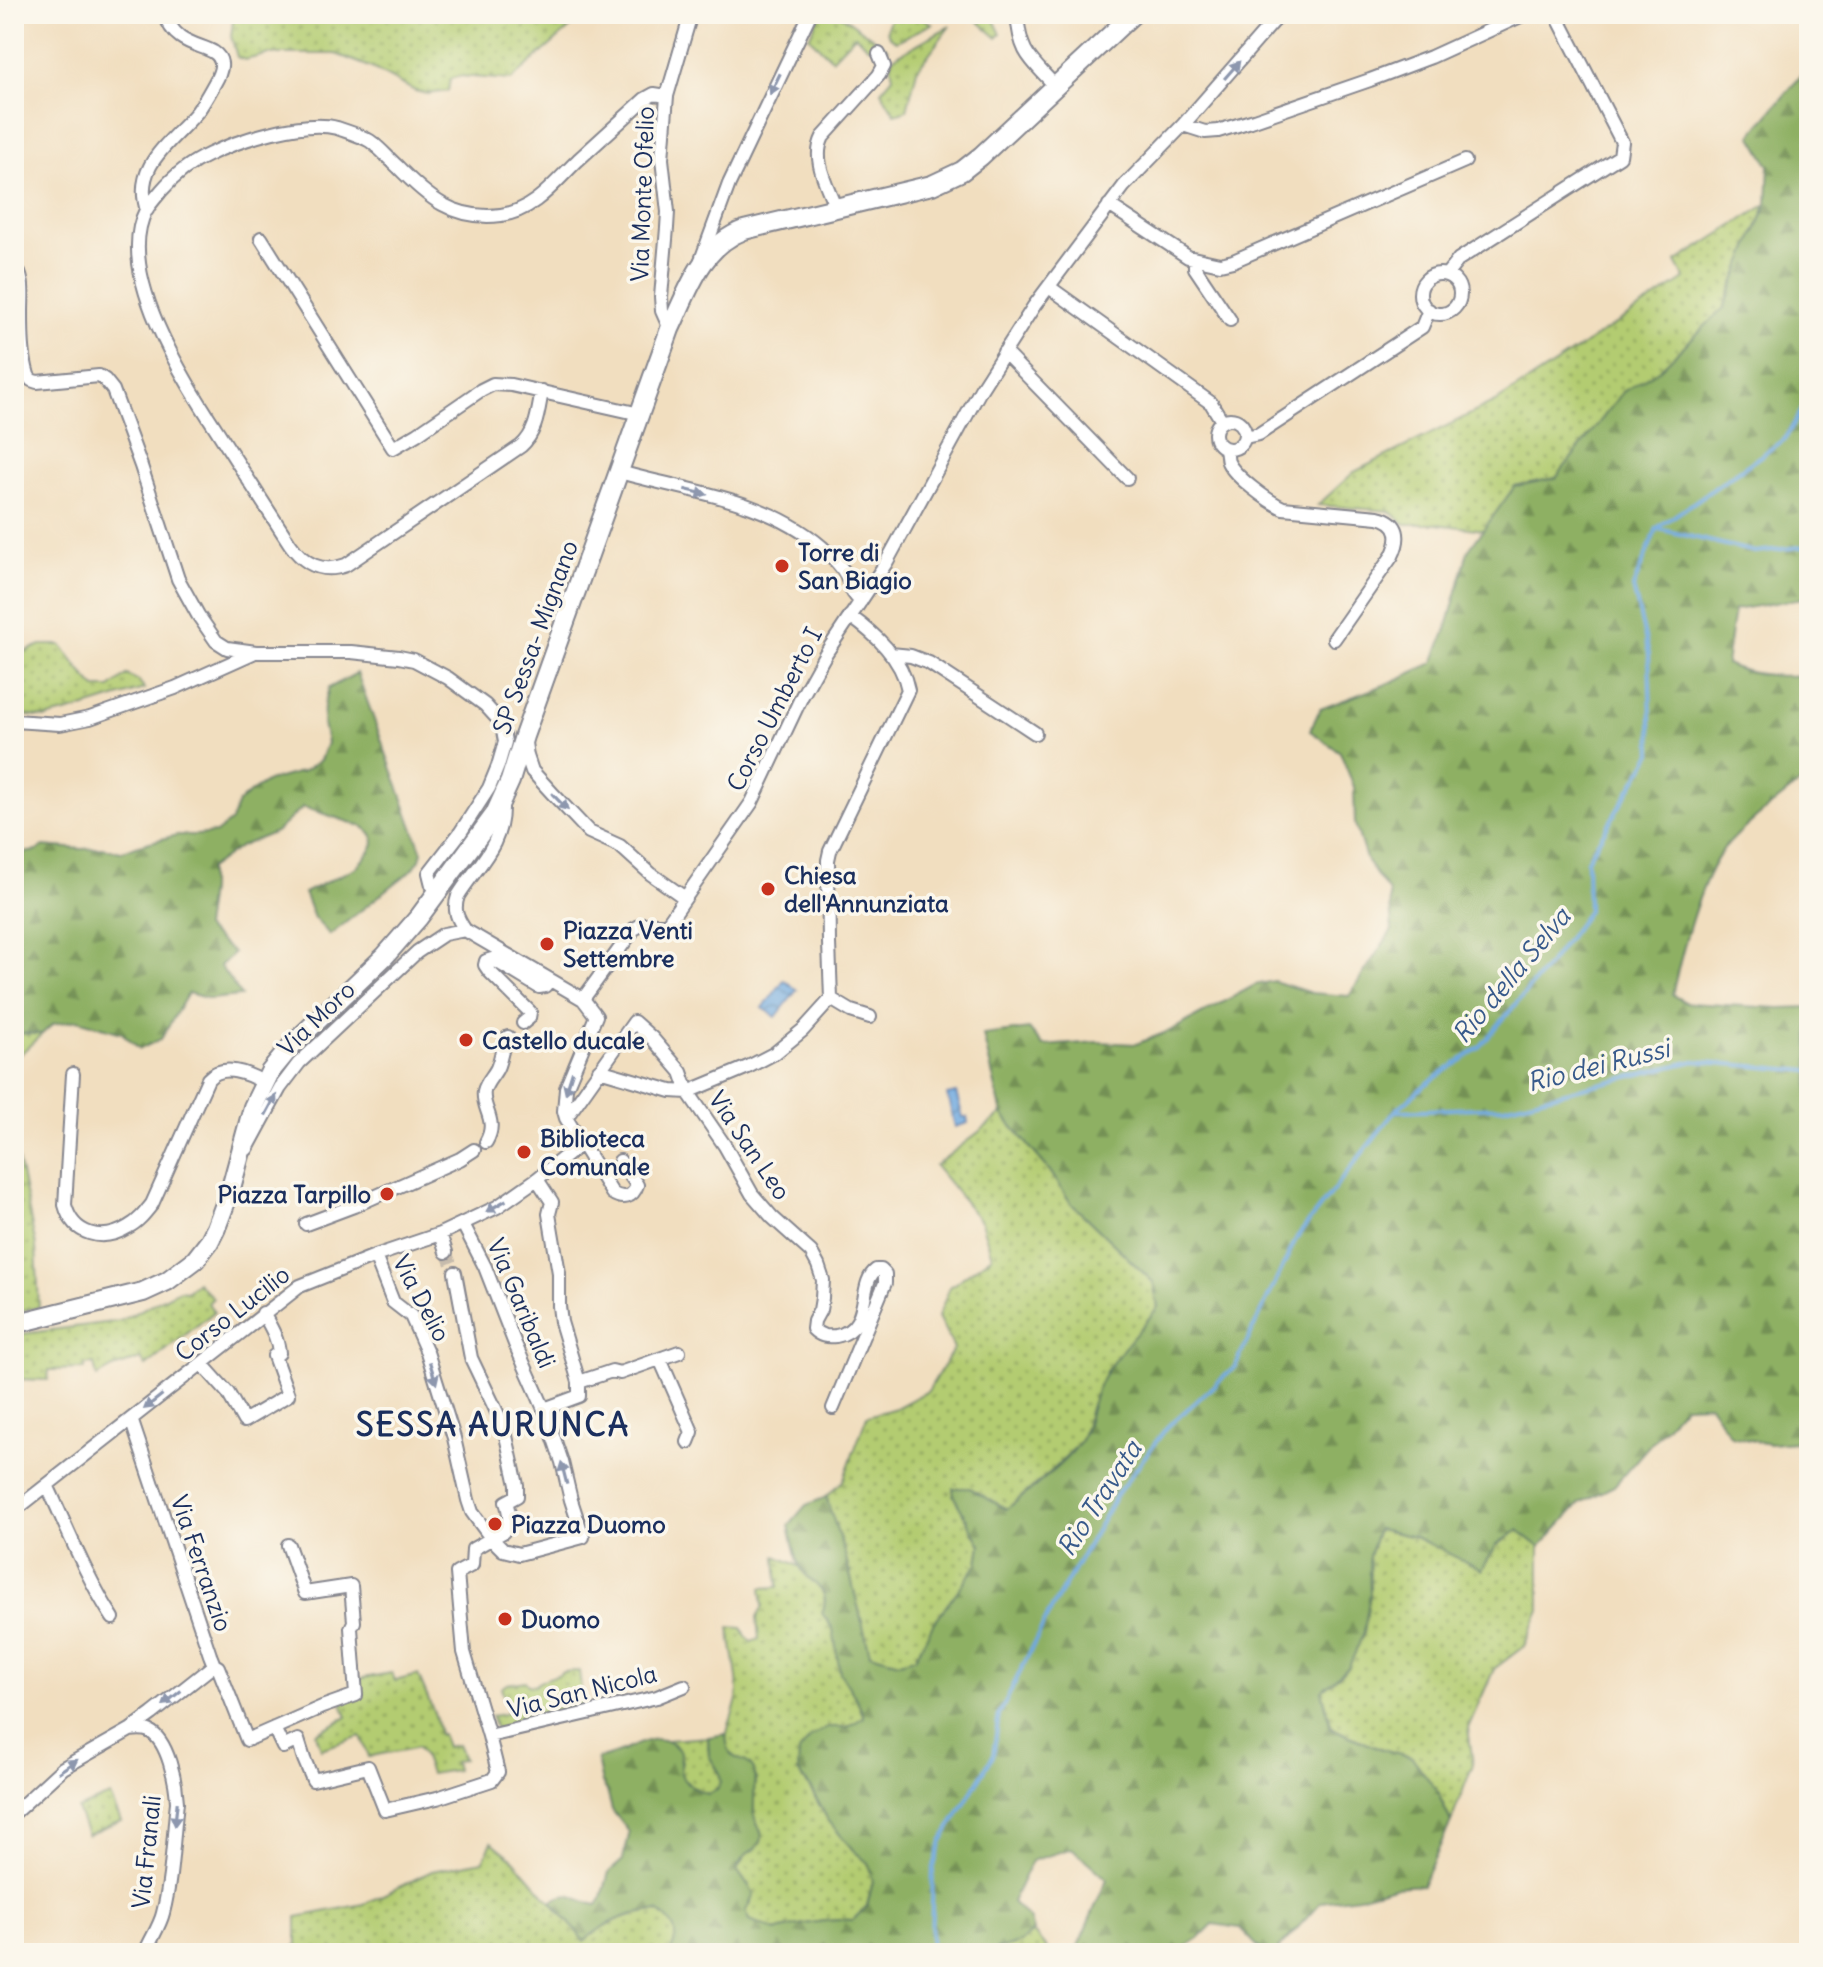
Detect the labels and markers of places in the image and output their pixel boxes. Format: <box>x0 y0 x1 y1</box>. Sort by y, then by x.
place label: Torre di San Biagio <box>798 537 912 595</box>
marker: Torre di San Biagio <box>773 557 791 575</box>
place label: Chiesa dell'Annunziata <box>784 860 949 918</box>
marker: Chiesa dell'Annunziata <box>759 880 777 898</box>
place label: Piazza Venti Settembre <box>563 915 693 973</box>
marker: Piazza Venti Settembre <box>538 935 556 953</box>
place label: Castello ducale <box>482 1025 645 1055</box>
marker: Castello ducale <box>457 1031 475 1049</box>
place label: Biblioteca Comunale <box>540 1123 650 1181</box>
marker: Biblioteca Comunale <box>515 1143 533 1161</box>
place label: Piazza Tarpillo <box>218 1179 371 1209</box>
marker: Piazza Tarpillo <box>378 1185 396 1203</box>
place label: Piazza Duomo <box>511 1509 666 1539</box>
marker: Piazza Duomo <box>486 1515 504 1533</box>
place label: Duomo <box>521 1604 600 1634</box>
marker: Duomo <box>496 1610 514 1628</box>

